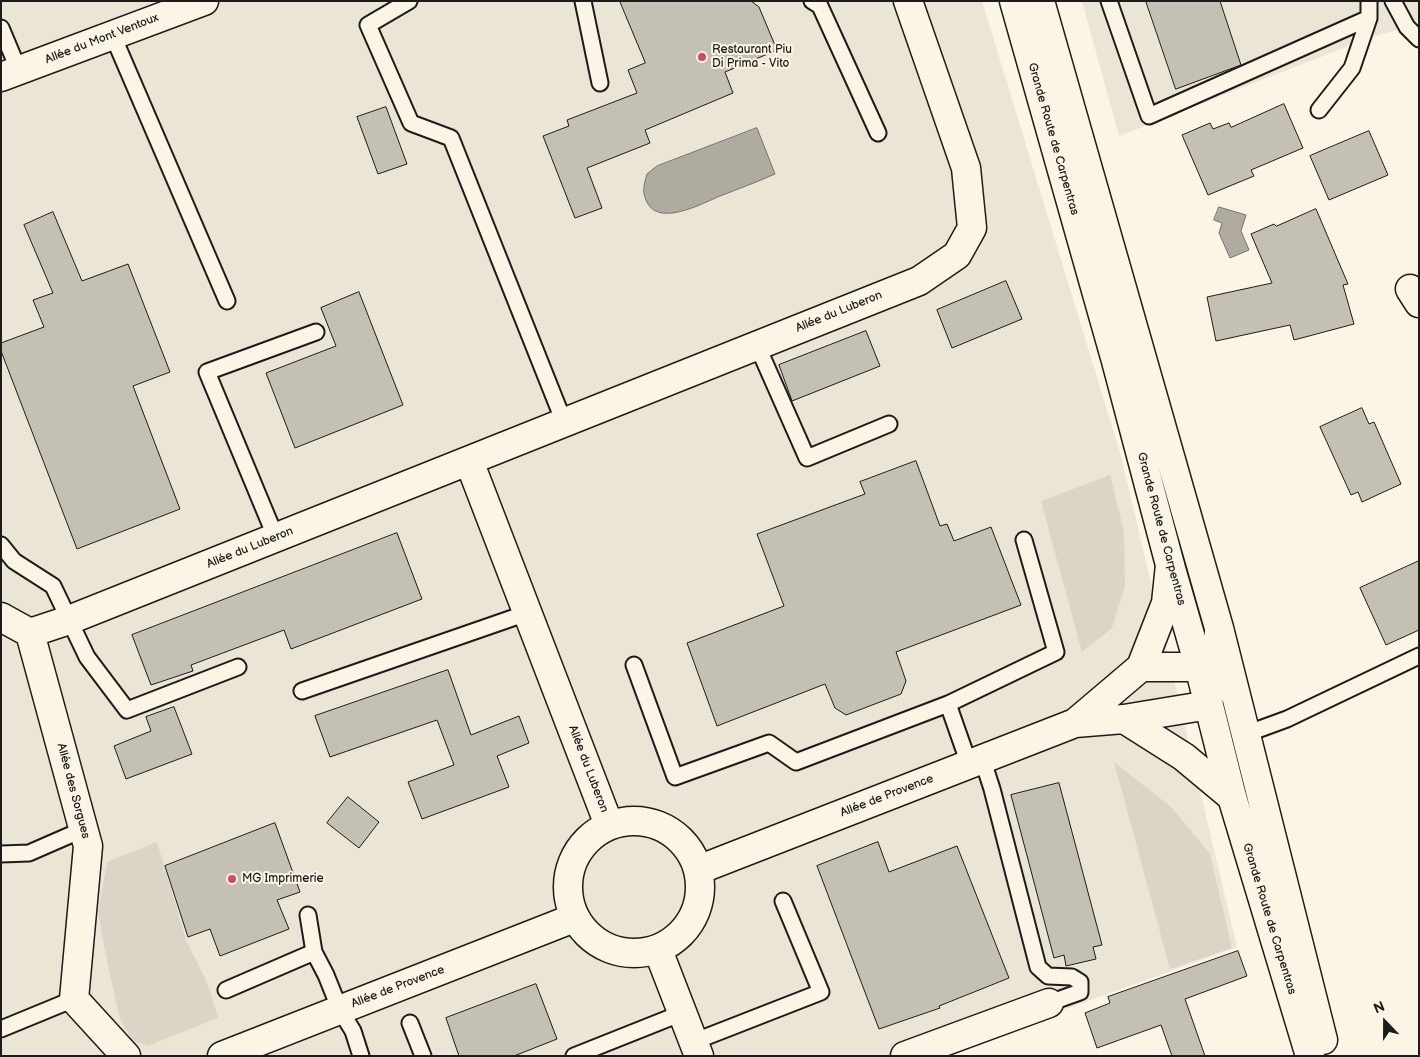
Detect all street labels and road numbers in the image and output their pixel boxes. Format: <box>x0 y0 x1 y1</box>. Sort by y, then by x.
street label: Allée du Mont Ventoux <box>43 11 161 67</box>
street label: Grande Route de Carpentras <box>1024 61 1082 217</box>
street label: Allée du Luberon <box>794 288 884 336</box>
street label: Grande Route de Carpentras <box>1134 451 1188 607</box>
street label: Allée du Luberon <box>205 524 295 572</box>
street label: Allée du Luberon <box>565 723 611 815</box>
street label: Allée des Sorgues <box>53 742 93 840</box>
street label: Allée de Provence <box>838 772 936 820</box>
street label: Grande Route de Carpentras <box>1239 841 1299 997</box>
street label: Allée de Provence <box>349 963 447 1011</box>

